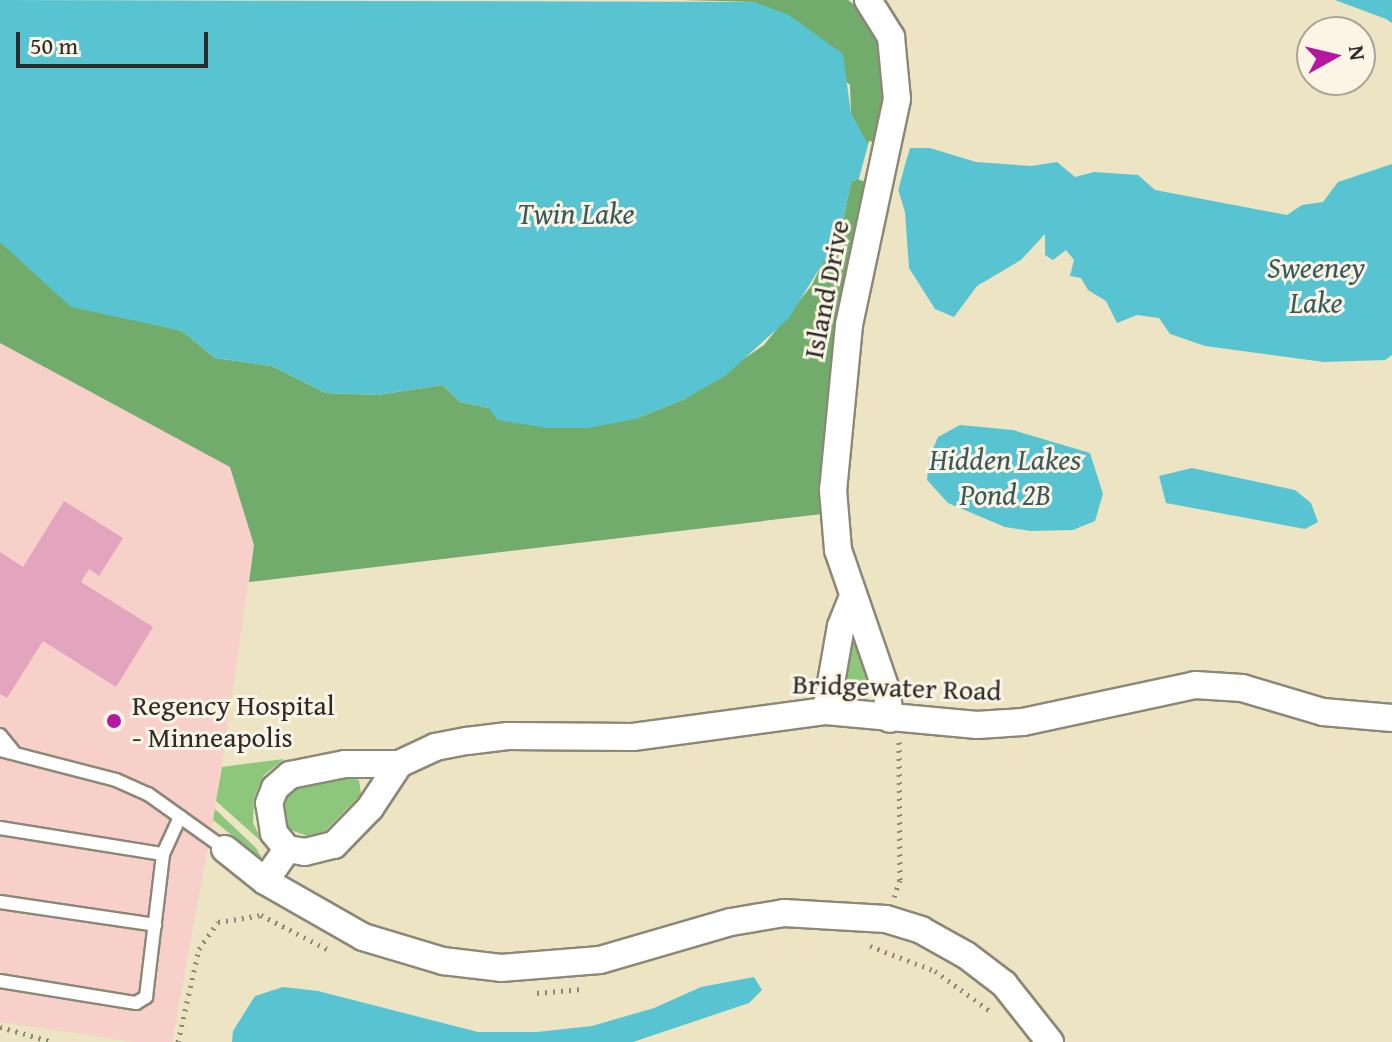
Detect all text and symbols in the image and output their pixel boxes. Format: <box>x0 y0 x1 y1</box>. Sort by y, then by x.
scale bar <box>20 16 212 66</box>
north arrow <box>1296 16 1376 96</box>
text: 50 m <box>30 28 78 63</box>
text: N <box>1341 43 1375 62</box>
water label: Twin Lake <box>517 195 635 231</box>
street label: Island Drive <box>796 217 856 361</box>
water label: Sweeney Lake <box>1267 249 1365 320</box>
water label: Hidden Lakes Pond 2B <box>929 441 1081 512</box>
street label: Bridgewater Road <box>792 667 1002 707</box>
place label: Regency Hospital - Minneapolis <box>132 688 335 754</box>
marker: Regency Hospital - Minneapolis <box>103 710 125 732</box>

